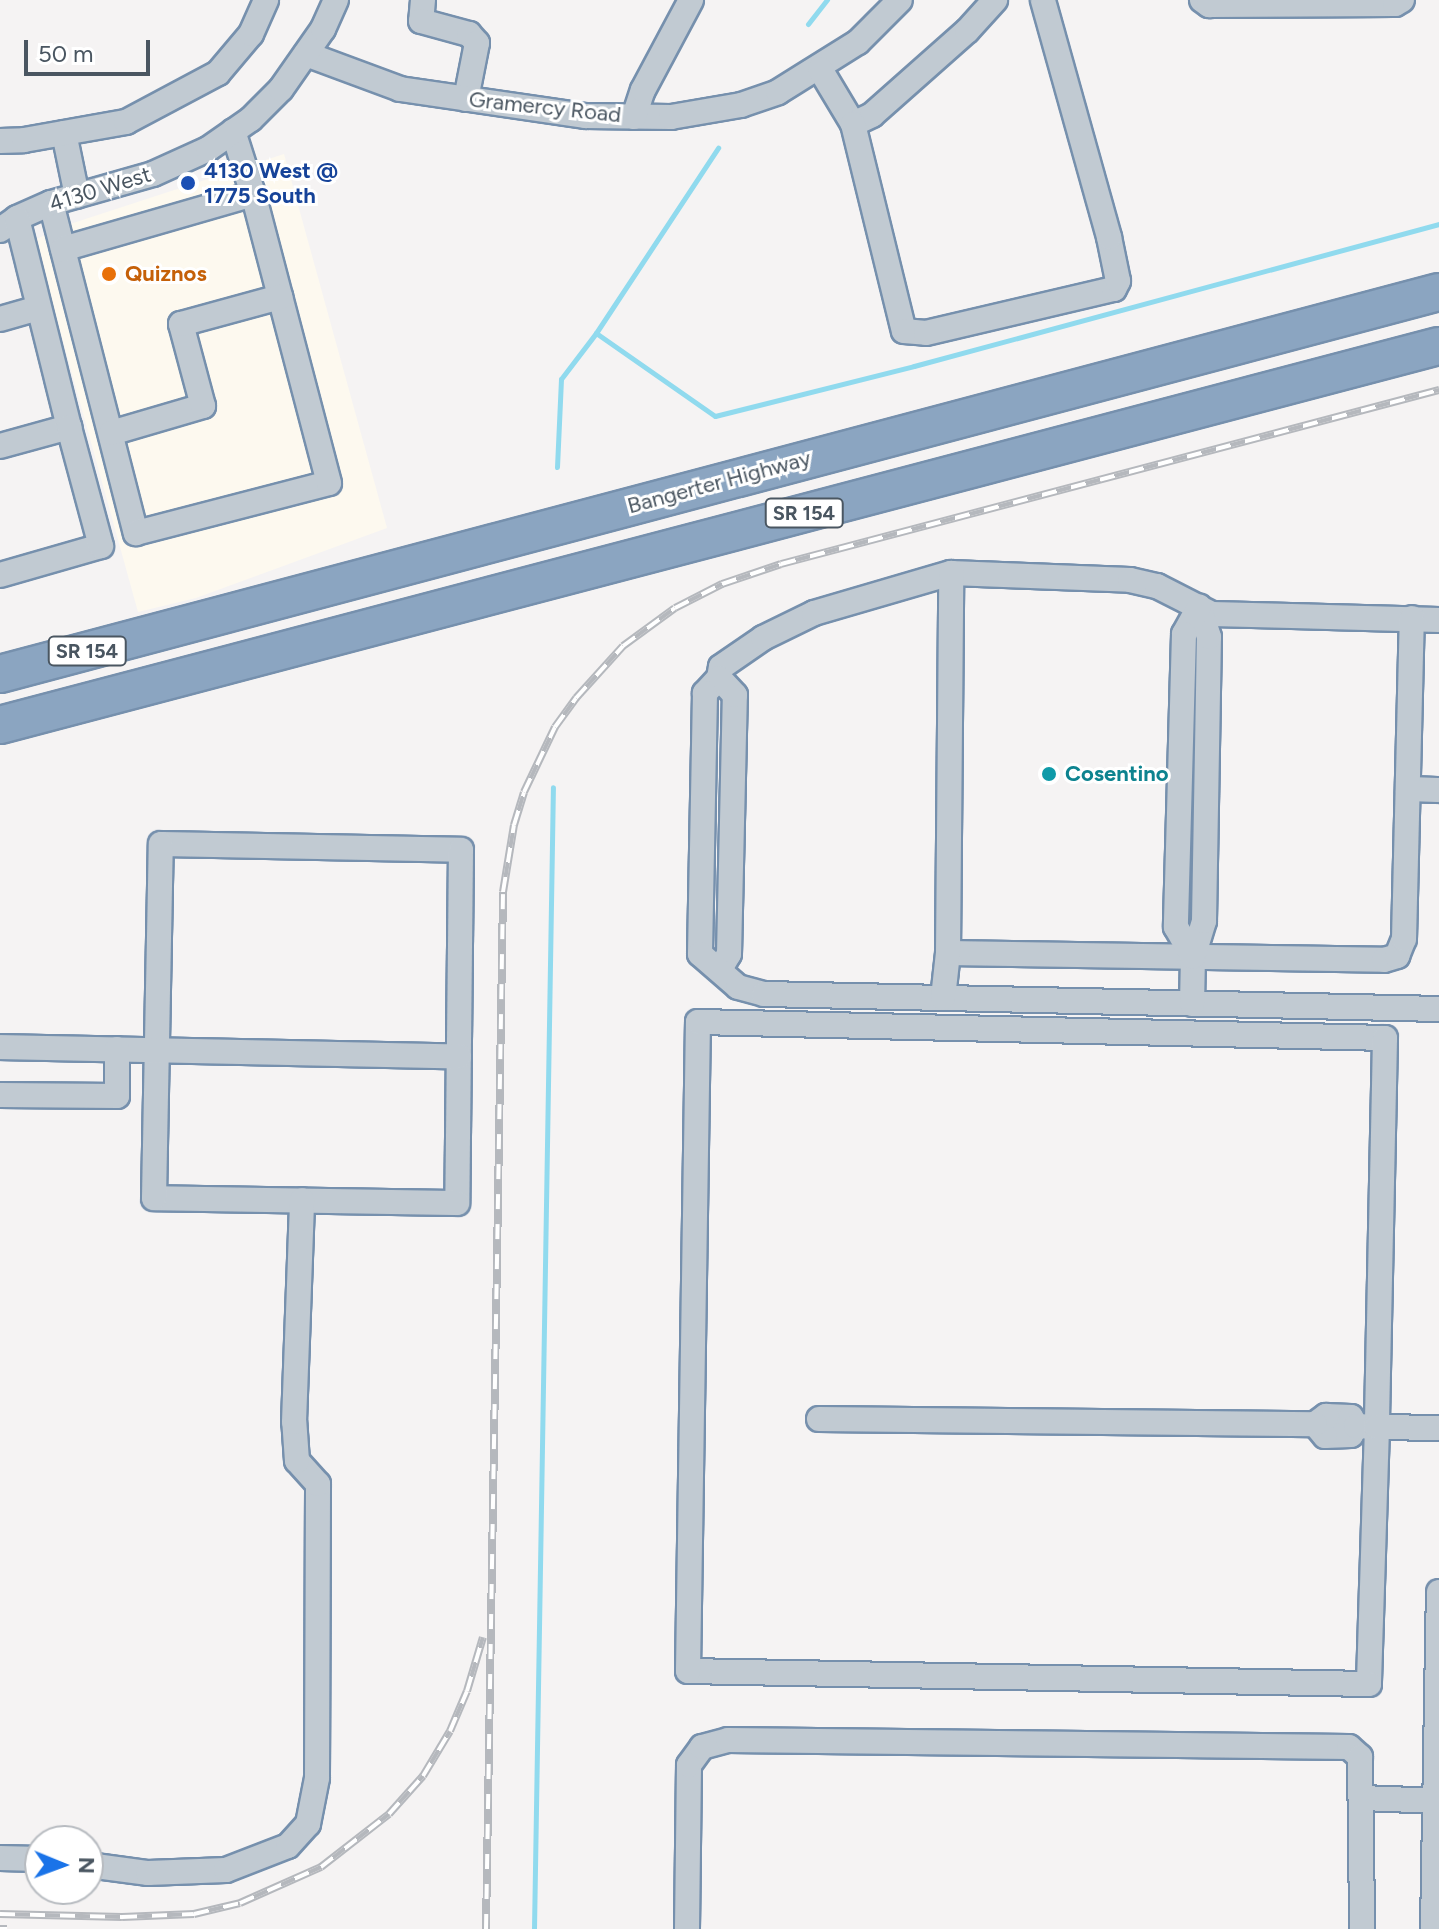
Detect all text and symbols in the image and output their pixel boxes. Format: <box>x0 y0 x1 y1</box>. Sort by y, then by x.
scale bar <box>28 24 154 74</box>
text: 50 m <box>38 39 94 68</box>
street label: Gramercy Road <box>468 86 622 128</box>
place label: 4130 West @ 1775 South <box>204 157 338 208</box>
street label: 4130 West <box>46 161 154 217</box>
marker: 4130 West @ 1775 South <box>179 174 197 192</box>
place label: Quiznos <box>125 261 207 287</box>
marker: Quiznos <box>100 265 118 283</box>
street label: Bangerter Highway <box>624 445 814 519</box>
road number: SR 154 <box>764 497 844 529</box>
road number: SR 154 <box>47 635 127 667</box>
place label: Cosentino <box>1065 761 1169 787</box>
marker: Cosentino <box>1040 765 1058 783</box>
north arrow <box>24 1825 104 1905</box>
text: N <box>73 1857 100 1874</box>

